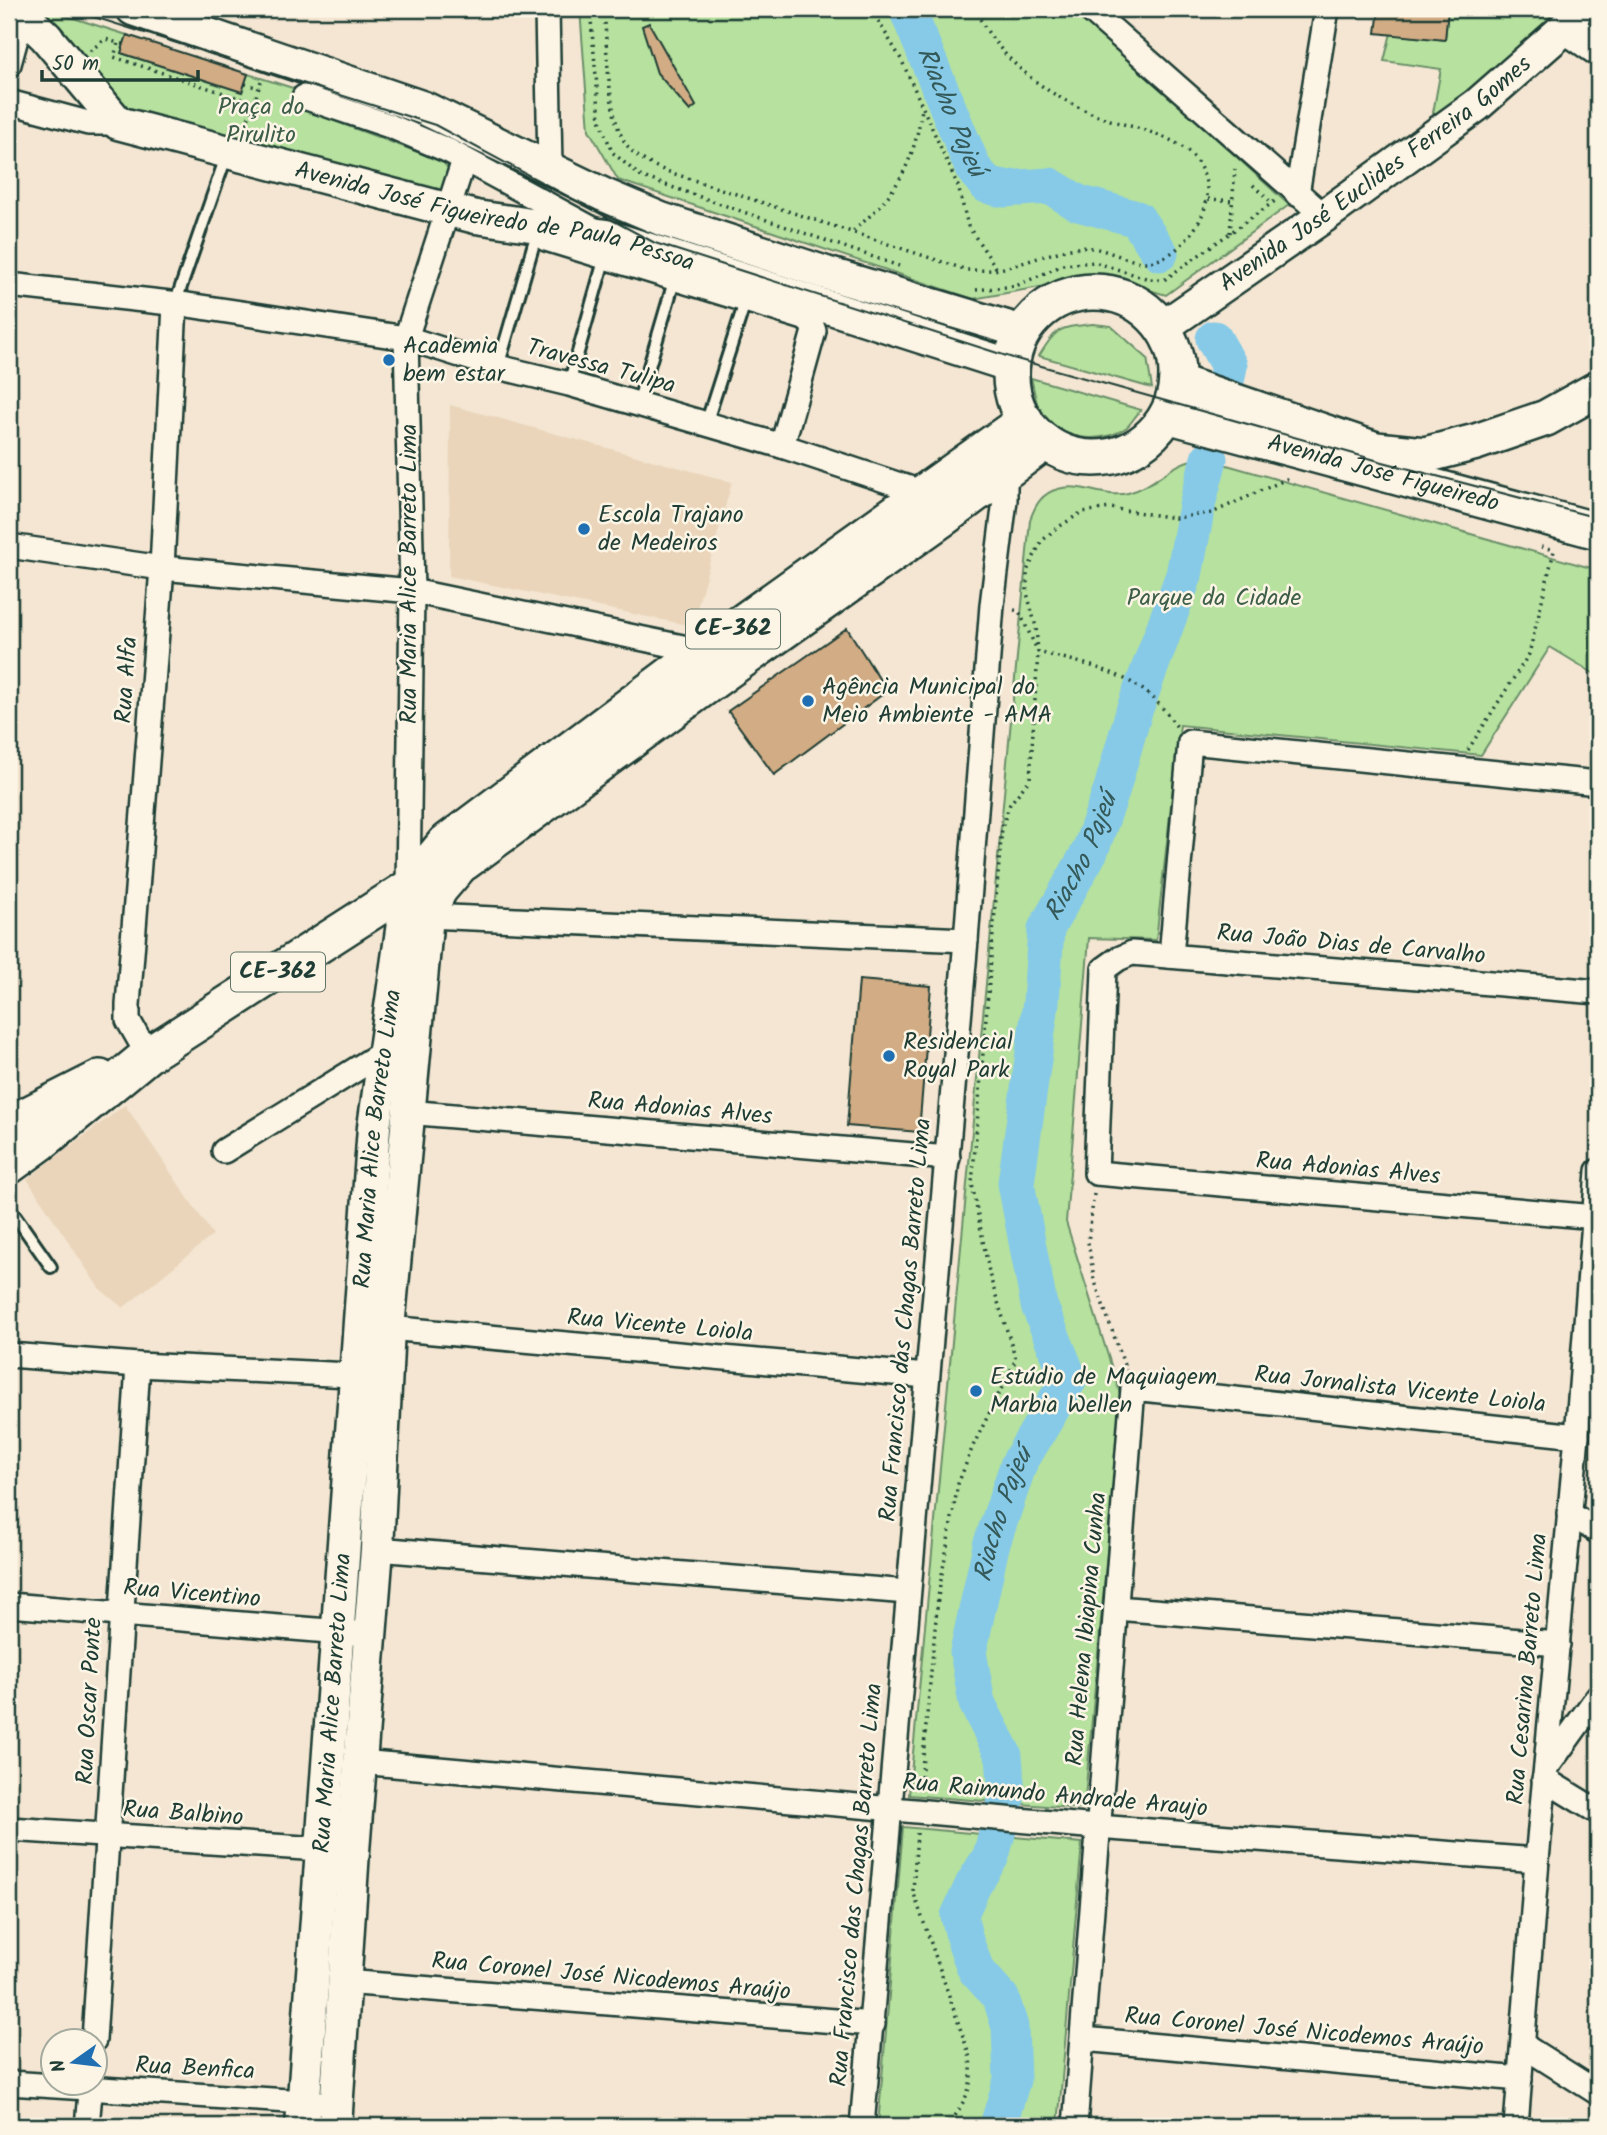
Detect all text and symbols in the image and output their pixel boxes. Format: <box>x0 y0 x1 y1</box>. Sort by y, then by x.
scale bar <box>42 38 198 82</box>
water label: Riacho Pajeú <box>904 40 998 193</box>
street label: Avenida José Euclides Ferreira Gomes <box>1211 46 1541 302</box>
text: 50 m <box>52 48 99 81</box>
park label: Praça do Pirulito <box>218 88 304 155</box>
street label: Avenida José Figueiredo de Paula Pessoa <box>291 151 700 283</box>
place label: Academia bem estar <box>403 327 507 394</box>
street label: Travessa Tulipa <box>522 328 680 406</box>
marker: Academia bem estar <box>381 352 397 368</box>
street label: Avenida José Figueiredo <box>1263 423 1504 523</box>
street label: Rua Maria Alice Barreto Lima <box>390 424 429 724</box>
place label: Escola Trajano de Medeiros <box>598 496 744 563</box>
marker: Escola Trajano de Medeiros <box>576 521 592 537</box>
park label: Parque da Cidade <box>1127 579 1301 618</box>
road number: CE-362 <box>686 610 780 649</box>
street label: Rua Alfa <box>105 635 149 725</box>
place label: Agência Municipal do Meio Ambiente - AMA <box>822 668 1052 735</box>
marker: Agência Municipal do Meio Ambiente - AMA <box>800 693 816 709</box>
water label: Riacho Pajeú <box>1033 782 1132 929</box>
street label: Rua João Dias de Carvalho <box>1215 914 1487 976</box>
road number: CE-362 <box>231 953 325 992</box>
street label: Rua Maria Alice Barreto Lima <box>343 987 413 1290</box>
place label: Residencial Royal Park <box>903 1023 1013 1090</box>
marker: Residencial Royal Park <box>881 1048 897 1064</box>
street label: Rua Adonias Alves <box>586 1082 774 1136</box>
street label: Rua Francisco das Chagas Barreto Lima <box>869 1117 943 1523</box>
street label: Rua Adonias Alves <box>1254 1142 1442 1196</box>
street label: Rua Vicente Loiola <box>565 1298 755 1354</box>
street label: Rua Jornalista Vicente Loiola <box>1252 1355 1548 1425</box>
place label: Estúdio de Maquiagem Marbia Wellen <box>990 1358 1217 1425</box>
marker: Estúdio de Maquiagem Marbia Wellen <box>968 1383 984 1399</box>
water label: Riacho Pajeú <box>963 1435 1047 1586</box>
street label: Rua Helena Ibiapina Cunha <box>1056 1491 1118 1767</box>
street label: Rua Cesarina Barreto Lima <box>1497 1532 1559 1806</box>
street label: Rua Maria Alice Barreto Lima <box>302 1552 363 1855</box>
street label: Rua Vicentino <box>122 1569 262 1619</box>
street label: Rua Oscar Ponte <box>66 1616 114 1786</box>
street label: Rua Francisco das Chagas Barreto Lima <box>820 1682 894 2088</box>
street label: Rua Raimundo Andrade Araujo <box>901 1763 1210 1829</box>
street label: Rua Balbino <box>121 1790 245 1838</box>
street label: Rua Coronel José Nicodemos Araújo <box>430 1942 792 2012</box>
street label: Rua Coronel José Nicodemos Araújo <box>1123 1997 1485 2067</box>
north arrow <box>38 2026 108 2096</box>
street label: Rua Benfica <box>134 2046 256 2092</box>
text: N <box>43 2056 75 2075</box>

